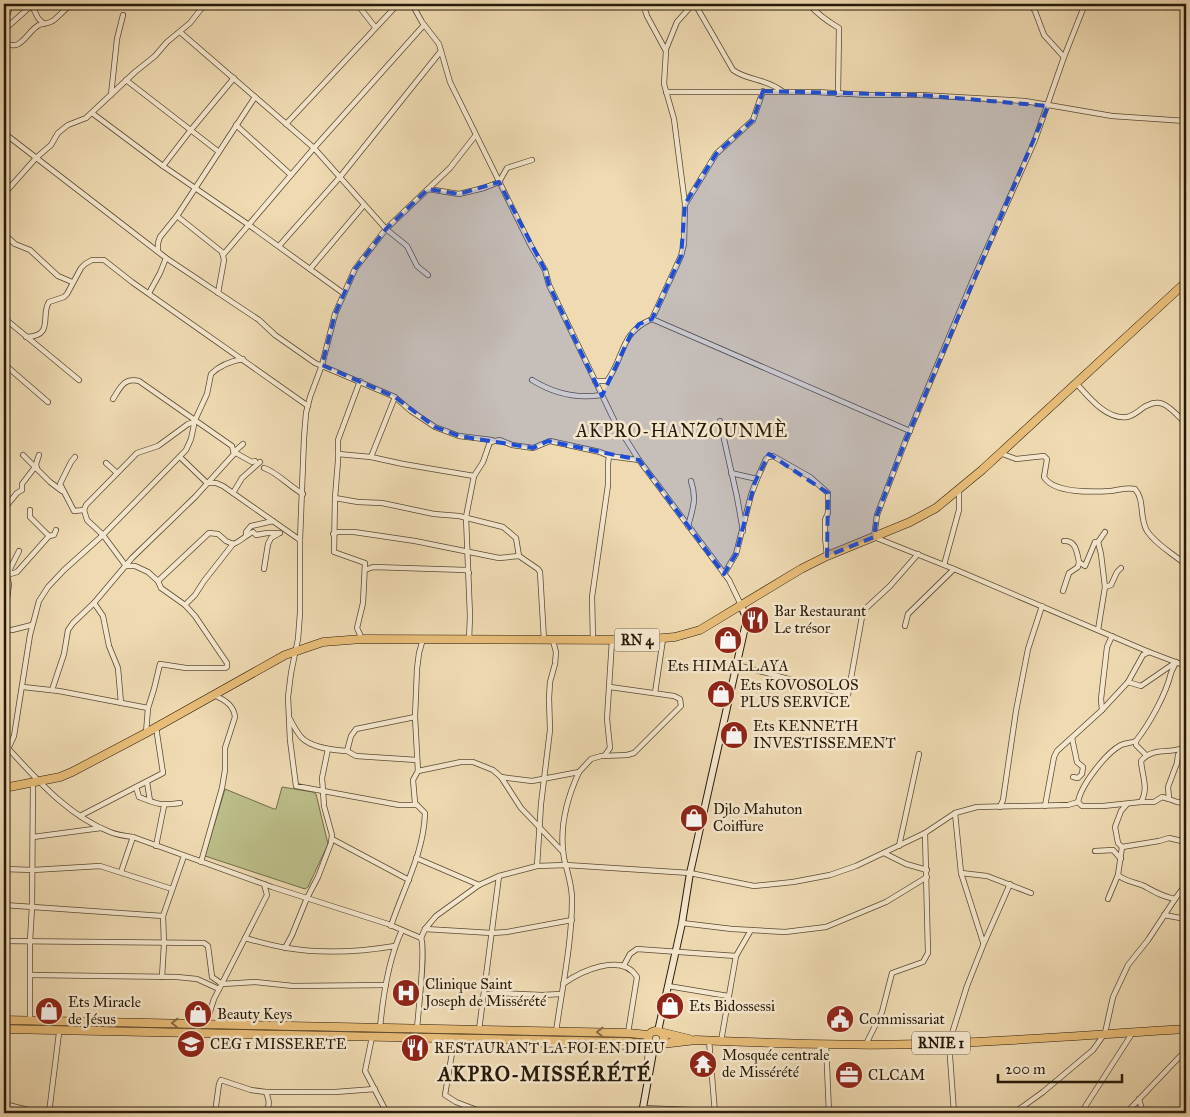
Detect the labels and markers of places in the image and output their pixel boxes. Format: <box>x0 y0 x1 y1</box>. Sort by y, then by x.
place label: Bar Restaurant Le trésor <box>774 602 867 637</box>
restaurant icon: Bar Restaurant Le trésor <box>740 605 770 635</box>
shop icon: Ets HIMALLAYA <box>713 625 743 655</box>
place label: Ets HIMALLAYA <box>667 657 789 675</box>
place label: Ets KOVOSOLOS PLUS SERVICE <box>740 676 859 711</box>
shop icon: Ets KOVOSOLOS PLUS SERVICE <box>706 679 736 709</box>
place label: Ets KENNETH INVESTISSEMENT <box>753 717 896 752</box>
shop icon: Ets KENNETH INVESTISSEMENT <box>719 720 749 750</box>
place label: Djlo Mahuton Coiffure <box>713 800 803 835</box>
shop icon: Djlo Mahuton Coiffure <box>679 803 709 833</box>
place label: Clinique Saint Joseph de Missérété <box>423 975 547 1011</box>
hospital icon: Clinique Saint Joseph de Missérété <box>391 978 421 1008</box>
shop icon: Ets Bidossessi <box>655 991 685 1021</box>
place label: Ets Miracle de Jésus <box>68 993 141 1029</box>
shop icon: Ets Miracle de Jésus <box>34 996 64 1026</box>
place label: Ets Bidossessi <box>689 997 775 1015</box>
shop icon: Beauty Keys <box>183 999 213 1029</box>
public building icon: Commissariat <box>825 1004 855 1034</box>
place label: Beauty Keys <box>217 1005 292 1023</box>
place label: Commissariat <box>859 1010 946 1028</box>
school or university icon: CEG 1 MISSERETE <box>176 1029 206 1059</box>
restaurant icon: RESTAURANT LA FOI EN DIEU <box>400 1033 430 1063</box>
place label: CEG 1 MISSERETE <box>210 1035 347 1053</box>
place label: RESTAURANT LA FOI EN DIEU <box>434 1039 665 1057</box>
place label: Mosquée centrale de Missérété <box>722 1046 829 1081</box>
temple icon: Mosquée centrale de Missérété <box>688 1049 718 1079</box>
office icon: CLCAM <box>834 1060 864 1090</box>
place label: CLCAM <box>868 1066 925 1084</box>

